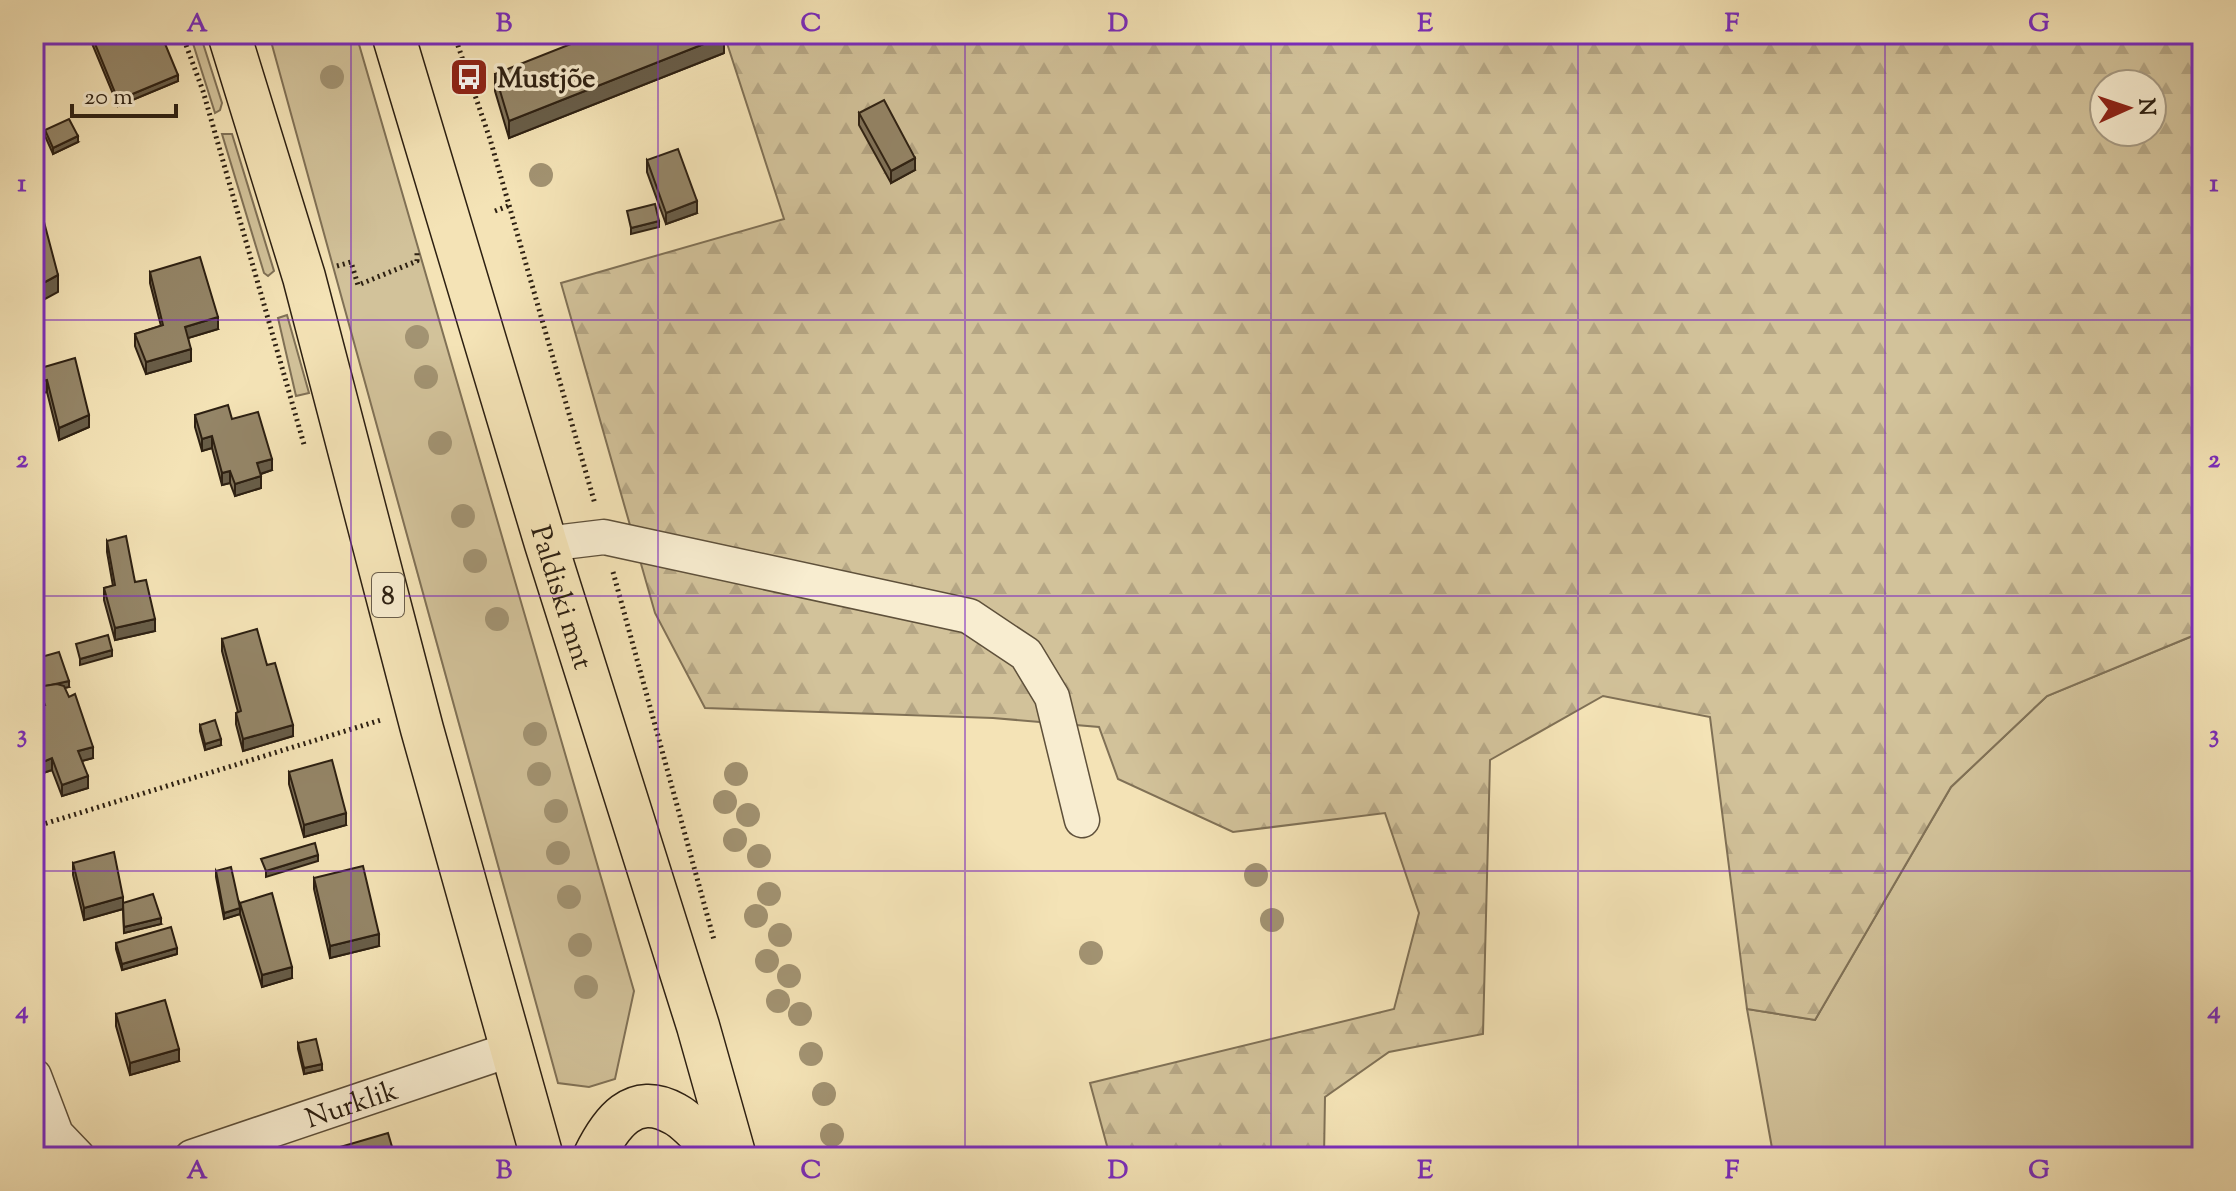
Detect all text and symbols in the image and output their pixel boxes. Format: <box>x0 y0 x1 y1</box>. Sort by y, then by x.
text: A <box>186 6 208 43</box>
text: B <box>496 6 513 43</box>
text: C <box>801 6 821 43</box>
text: D <box>1108 6 1128 43</box>
text: E <box>1417 6 1433 43</box>
text: F <box>1725 6 1740 43</box>
text: G <box>2028 6 2050 43</box>
bus stop icon: Mustjõe <box>448 56 490 98</box>
place label: Mustjõe <box>497 60 595 100</box>
scale bar <box>72 68 176 118</box>
north arrow <box>2088 68 2168 148</box>
text: 20 m <box>84 81 133 115</box>
text: N <box>2129 98 2161 117</box>
text: 1 <box>18 166 27 203</box>
text: 1 <box>2210 166 2219 203</box>
text: 2 <box>16 442 29 479</box>
text: 2 <box>2208 442 2221 479</box>
street label: Paldiski mnt <box>519 521 601 675</box>
road number: 8 <box>372 573 404 617</box>
text: 3 <box>17 717 27 754</box>
text: 3 <box>2209 717 2219 754</box>
text: 4 <box>14 993 29 1030</box>
text: 4 <box>2206 993 2221 1030</box>
street label: Nurklik <box>301 1072 404 1140</box>
text: A <box>186 1153 208 1190</box>
text: B <box>496 1153 513 1190</box>
text: C <box>801 1153 821 1190</box>
text: D <box>1108 1153 1128 1190</box>
text: E <box>1417 1153 1433 1190</box>
text: F <box>1725 1153 1740 1190</box>
text: G <box>2028 1153 2050 1190</box>

